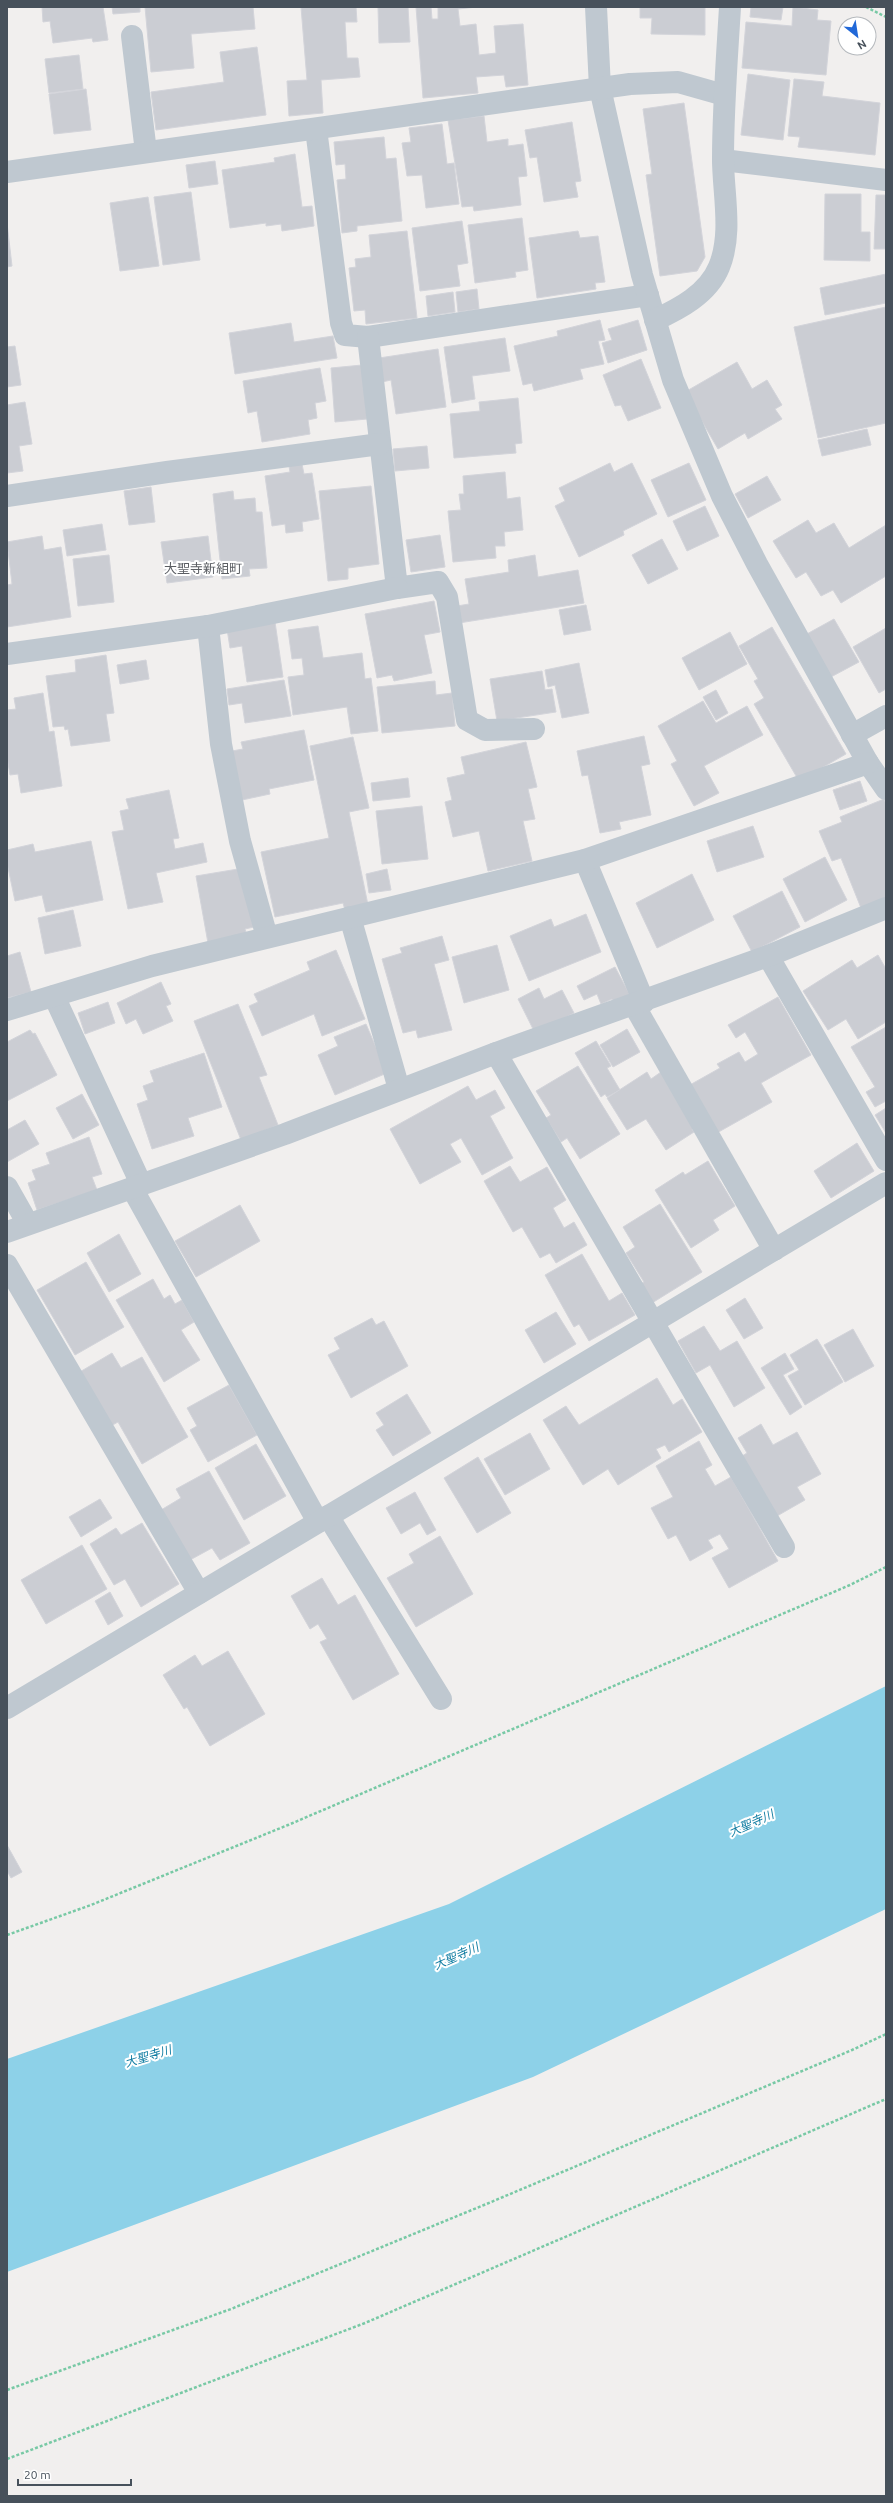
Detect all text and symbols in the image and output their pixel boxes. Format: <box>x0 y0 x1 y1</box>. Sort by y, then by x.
north arrow <box>837 16 877 56</box>
text: N <box>855 37 869 52</box>
district label: 大聖寺新組町 <box>164 561 242 575</box>
water label: 大聖寺川 <box>726 1806 777 1839</box>
water label: 大聖寺川 <box>431 1939 482 1972</box>
water label: 大聖寺川 <box>123 2042 175 2069</box>
scale bar <box>18 2461 131 2487</box>
text: 20 m <box>24 2468 51 2481</box>

